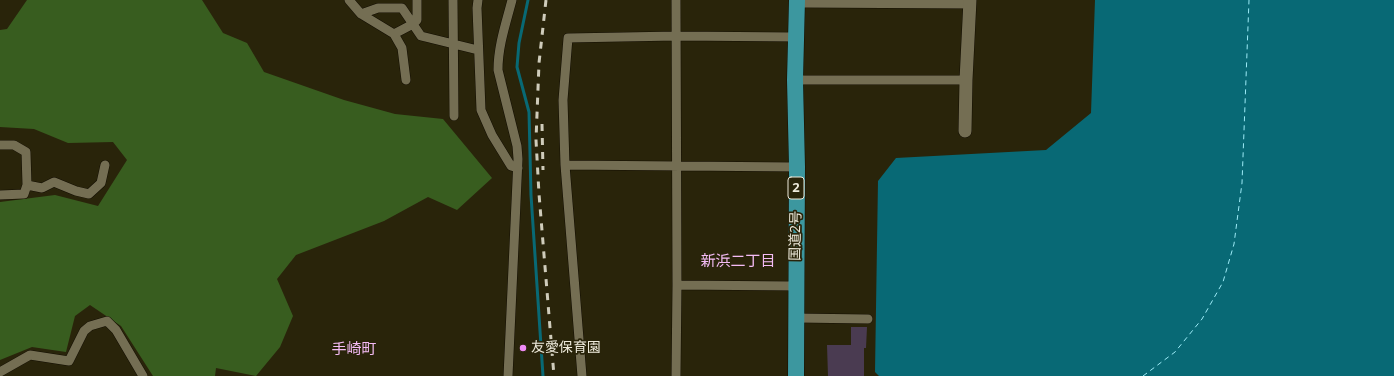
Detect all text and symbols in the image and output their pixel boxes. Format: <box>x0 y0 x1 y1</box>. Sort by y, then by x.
road number: 2 <box>788 177 804 199</box>
street label: 国道2号 <box>787 211 805 261</box>
district label: 新浜二丁目 <box>701 253 775 271</box>
place label: 友愛保育園 <box>531 340 601 356</box>
district label: 手崎町 <box>332 341 376 359</box>
marker: 友愛保育園 <box>518 343 528 353</box>

